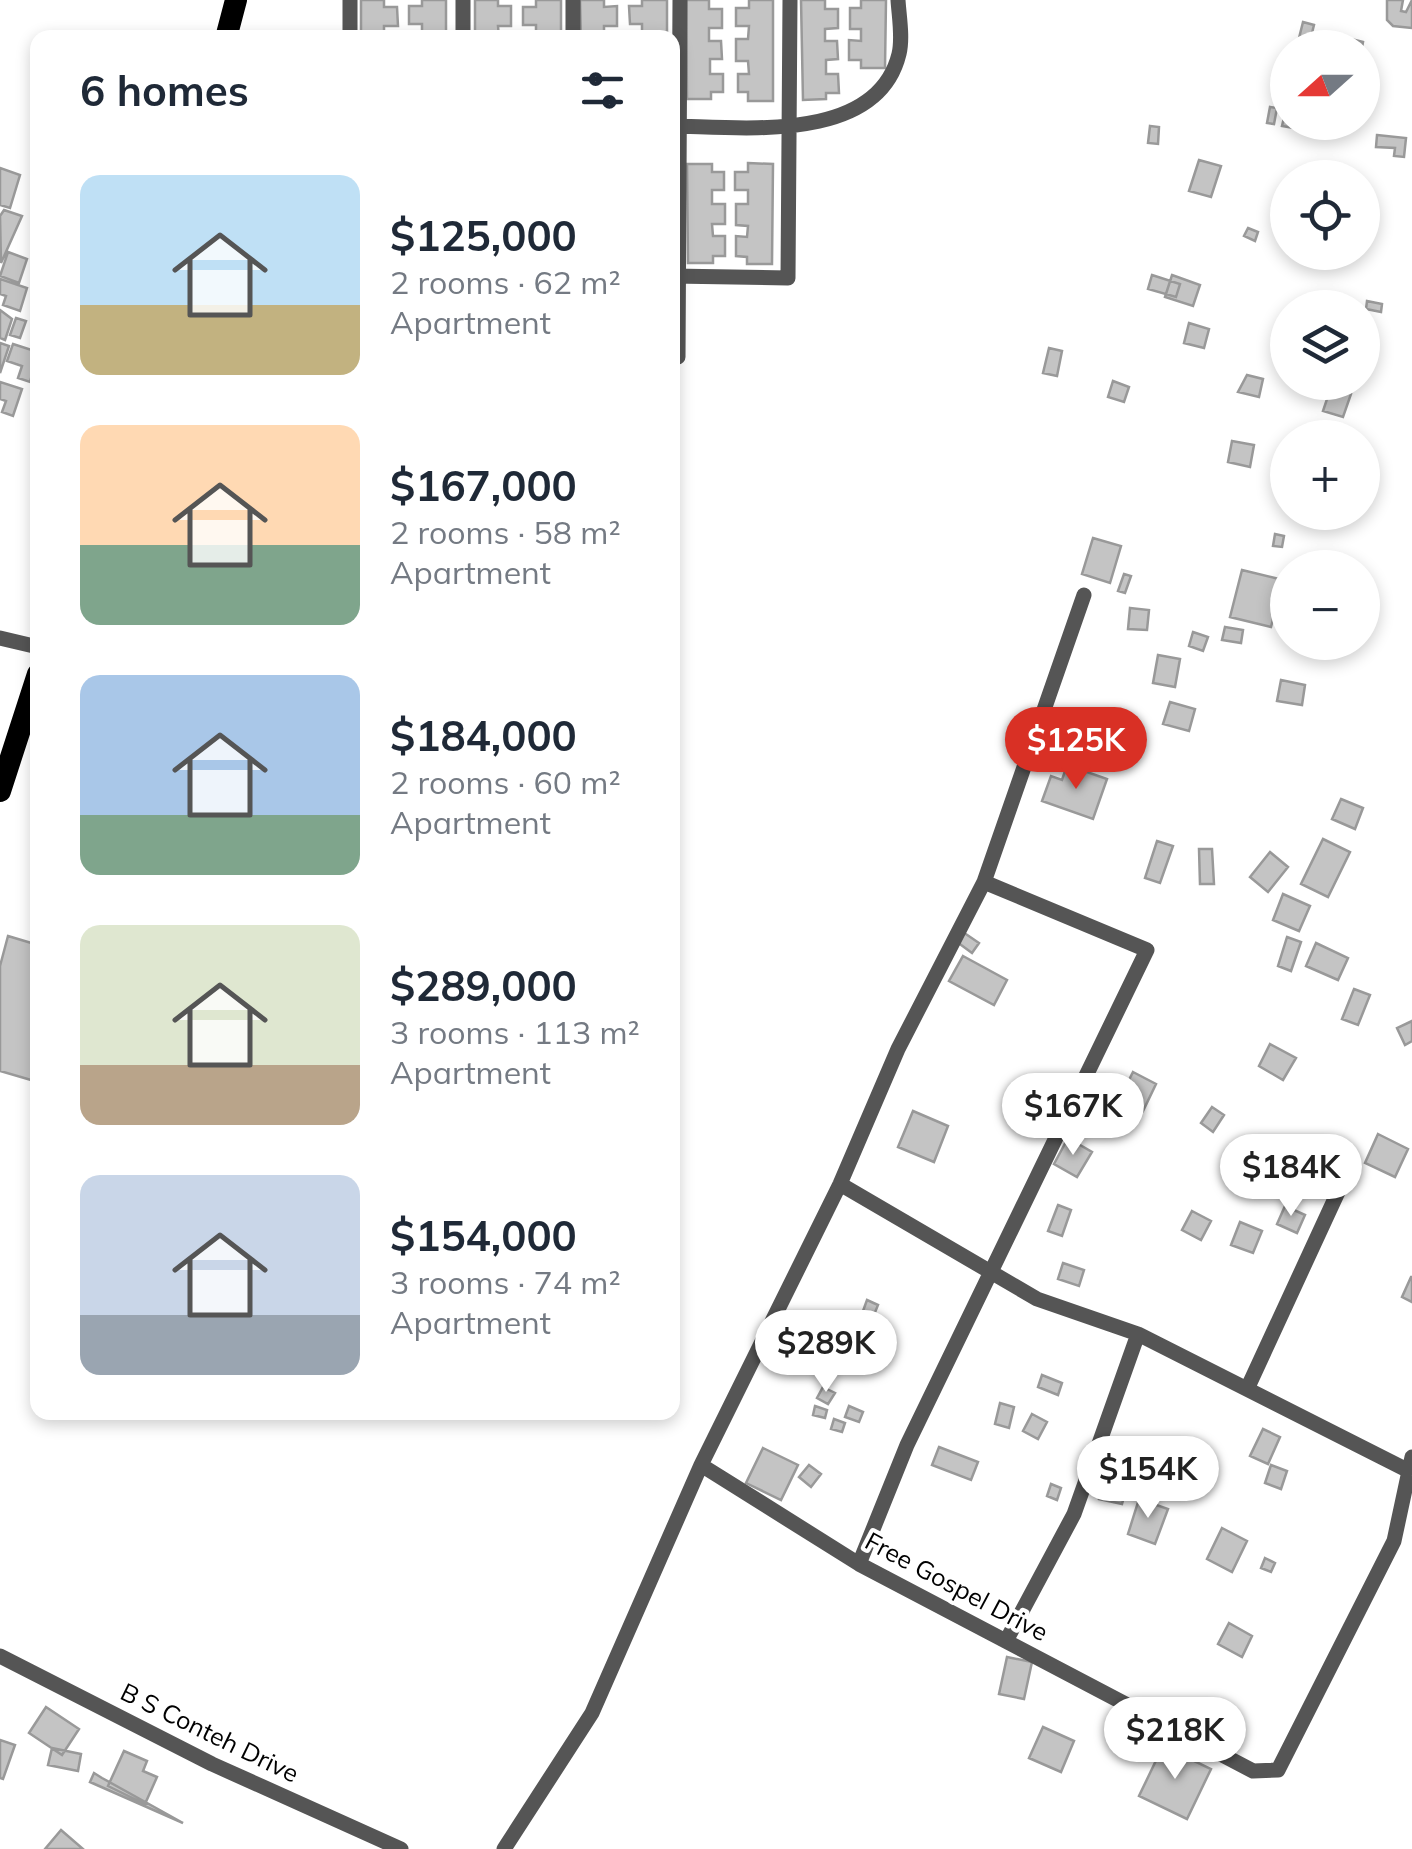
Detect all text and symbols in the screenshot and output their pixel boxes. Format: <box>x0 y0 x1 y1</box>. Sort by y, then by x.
north arrow <box>1270 30 1380 140</box>
map controls <box>1270 30 1380 660</box>
icon: filters <box>575 63 630 118</box>
text: 6 homes <box>80 64 249 117</box>
button: locate <box>1270 160 1380 270</box>
text: $125,000 <box>390 209 577 262</box>
icon: home <box>160 215 280 335</box>
text: 2 rooms · 62 m² <box>390 262 621 302</box>
button: layers <box>1270 290 1380 400</box>
text: Apartment <box>390 302 551 342</box>
button: + <box>1270 420 1380 530</box>
text: $167,000 <box>390 459 577 512</box>
icon: home <box>160 465 280 585</box>
text: 2 rooms · 58 m² <box>390 512 621 552</box>
button: − <box>1270 550 1380 660</box>
text: Apartment <box>390 552 551 592</box>
pin: $125K <box>1006 707 1146 792</box>
text: $184,000 <box>390 709 577 762</box>
icon: home <box>160 715 280 835</box>
text: $125K <box>1027 719 1125 759</box>
text: 2 rooms · 60 m² <box>390 762 621 802</box>
text: Apartment <box>390 802 551 842</box>
text: $289,000 <box>390 959 577 1012</box>
icon: home <box>160 965 280 1085</box>
text: 3 rooms · 113 m² <box>390 1012 640 1052</box>
text: Apartment <box>390 1052 551 1092</box>
pin: $167K <box>1003 1073 1143 1158</box>
text: $167K <box>1024 1085 1122 1125</box>
pin: $184K <box>1221 1134 1361 1219</box>
text: $184K <box>1242 1146 1340 1186</box>
text: $154,000 <box>390 1209 577 1262</box>
icon: home <box>160 1215 280 1335</box>
text: 3 rooms · 74 m² <box>390 1262 621 1302</box>
text: Apartment <box>390 1302 551 1342</box>
pin: $289K <box>756 1310 896 1395</box>
text: $289K <box>777 1322 875 1362</box>
pin: $154K <box>1078 1436 1218 1521</box>
text: $154K <box>1099 1448 1197 1488</box>
street label: Free Gospel Drive <box>860 1525 1054 1647</box>
street label: B S Conteh Drive <box>116 1675 304 1789</box>
pin: $218K <box>1105 1697 1245 1782</box>
text: $218K <box>1126 1709 1224 1749</box>

